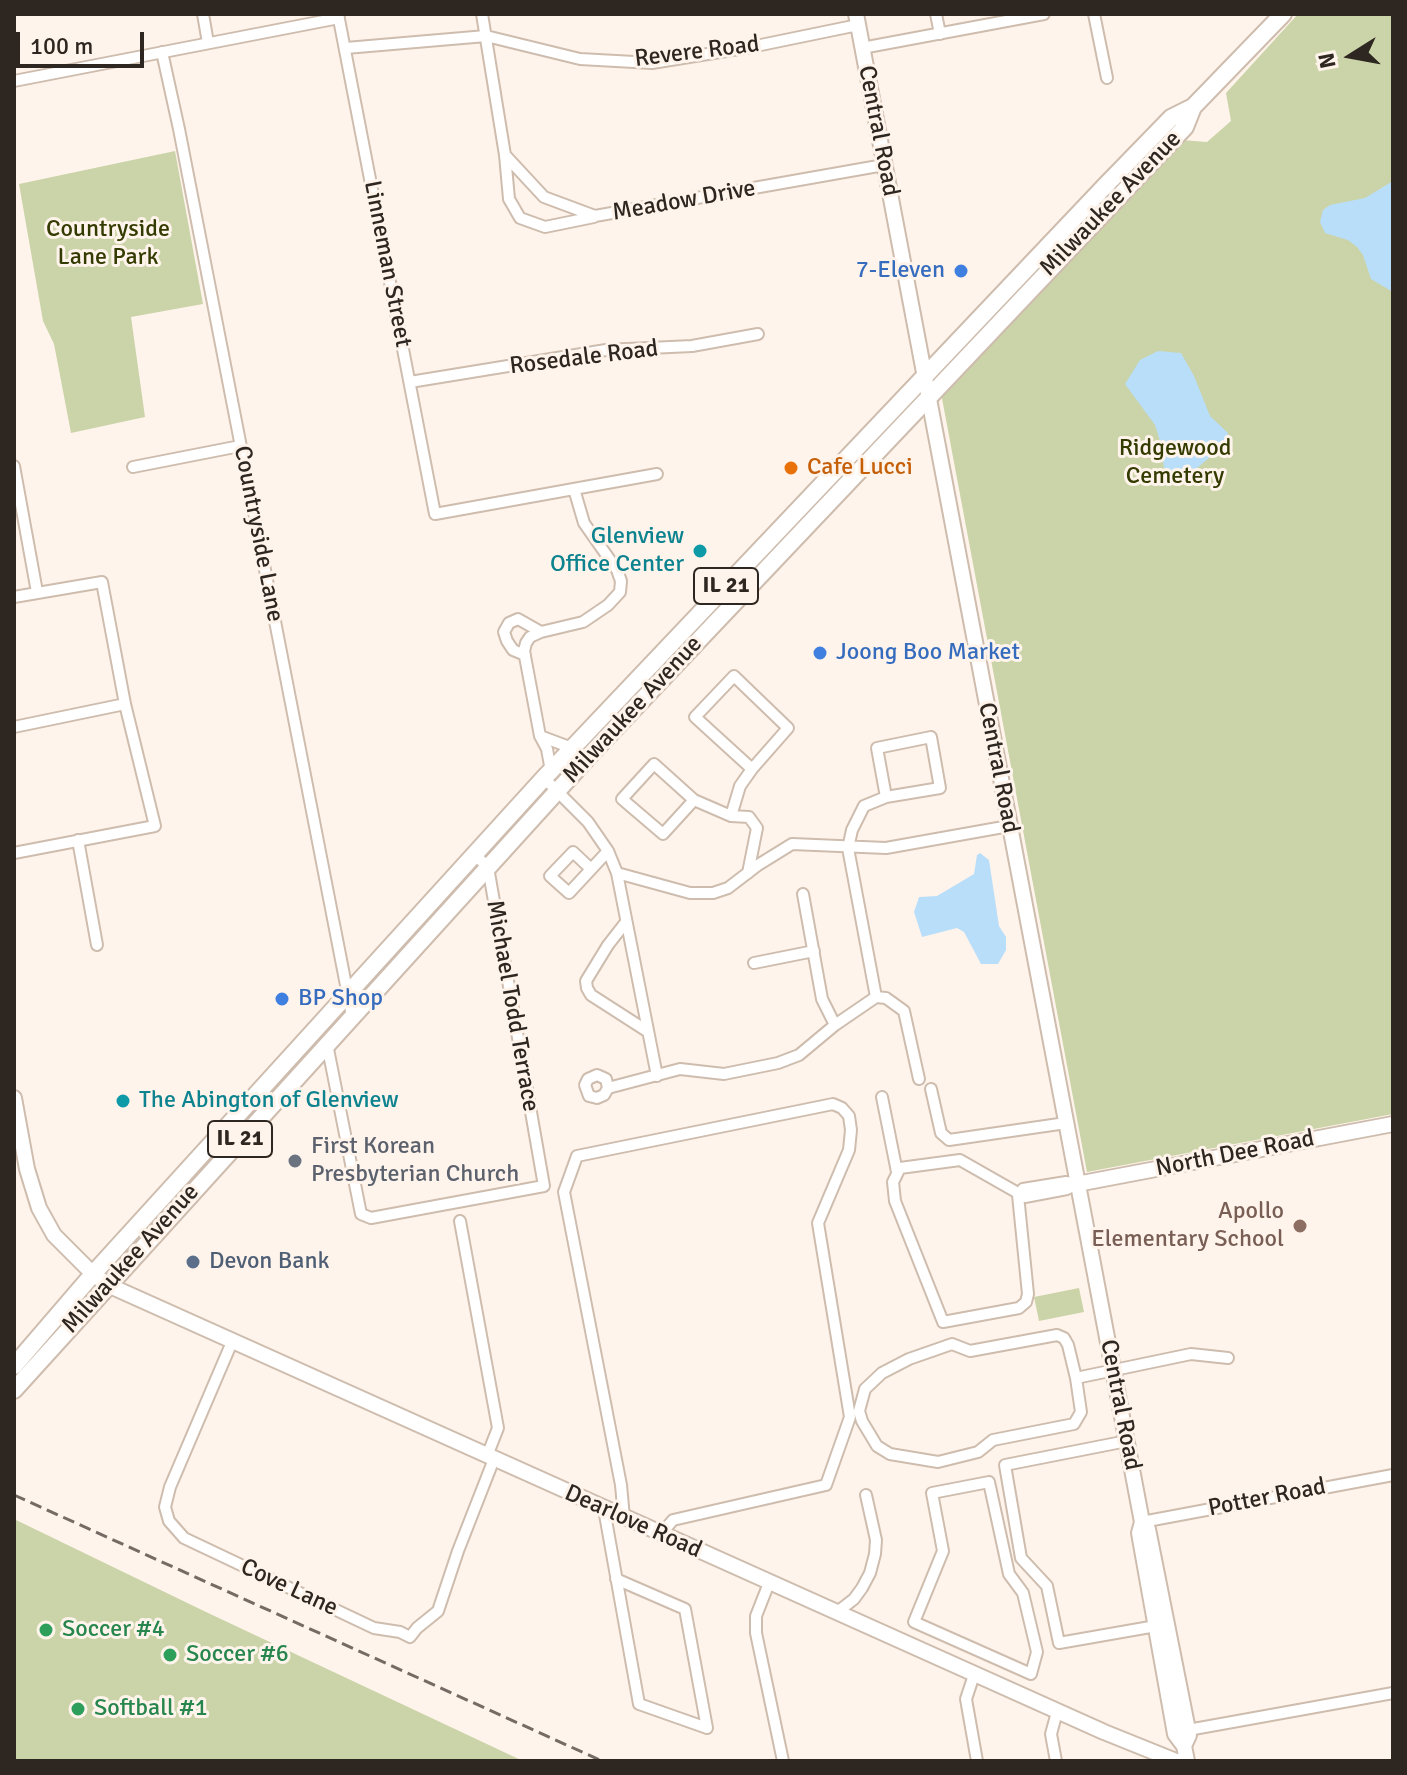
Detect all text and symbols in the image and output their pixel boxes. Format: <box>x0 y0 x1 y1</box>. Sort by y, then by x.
scale bar <box>20 16 148 66</box>
north arrow <box>1311 16 1391 96</box>
street label: Revere Road <box>633 30 761 74</box>
text: 100 m <box>30 31 93 61</box>
text: N <box>1312 51 1342 71</box>
street label: Central Road <box>851 63 905 199</box>
street label: Milwaukee Avenue <box>1034 125 1188 283</box>
street label: Meadow Drive <box>610 174 758 228</box>
street label: Linneman Street <box>357 178 417 350</box>
park label: Countryside Lane Park <box>46 216 170 272</box>
place label: 7-Eleven <box>856 257 945 285</box>
marker: 7-Eleven <box>952 262 970 280</box>
street label: Rosedale Road <box>508 335 660 381</box>
park label: Ridgewood Cemetery <box>1119 435 1231 491</box>
street label: Countryside Lane <box>227 444 289 624</box>
place label: Cafe Lucci <box>807 454 913 482</box>
marker: Cafe Lucci <box>782 459 800 477</box>
place label: Glenview Office Center <box>550 523 684 579</box>
marker: Glenview Office Center <box>691 542 709 560</box>
road number: IL 21 <box>694 568 758 604</box>
street label: Milwaukee Avenue <box>557 630 709 790</box>
place label: Joong Boo Market <box>836 639 1020 667</box>
marker: Joong Boo Market <box>811 644 829 662</box>
street label: Central Road <box>971 700 1025 836</box>
street label: Michael Todd Terrace <box>479 898 545 1114</box>
place label: BP Shop <box>298 985 383 1013</box>
marker: BP Shop <box>273 990 291 1008</box>
place label: The Abington of Glenview <box>139 1087 399 1115</box>
marker: The Abington of Glenview <box>114 1092 132 1110</box>
road number: IL 21 <box>208 1121 272 1157</box>
street label: North Dee Road <box>1153 1124 1317 1184</box>
place label: First Korean Presbyterian Church <box>311 1133 519 1189</box>
marker: First Korean Presbyterian Church <box>286 1152 304 1170</box>
street label: Milwaukee Avenue <box>56 1178 206 1340</box>
place label: Apollo Elementary School <box>1091 1198 1284 1254</box>
marker: Apollo Elementary School <box>1291 1217 1309 1235</box>
place label: Devon Bank <box>209 1248 330 1276</box>
marker: Devon Bank <box>184 1253 202 1271</box>
street label: Central Road <box>1093 1337 1147 1473</box>
street label: Potter Road <box>1206 1472 1328 1524</box>
street label: Dearlove Road <box>560 1479 706 1565</box>
street label: Cove Lane <box>236 1553 342 1623</box>
place label: Soccer #4 <box>62 1616 165 1644</box>
marker: Soccer #4 <box>37 1621 55 1639</box>
place label: Soccer #6 <box>186 1641 289 1669</box>
marker: Soccer #6 <box>161 1646 179 1664</box>
place label: Softball #1 <box>94 1695 208 1723</box>
marker: Softball #1 <box>69 1700 87 1718</box>

